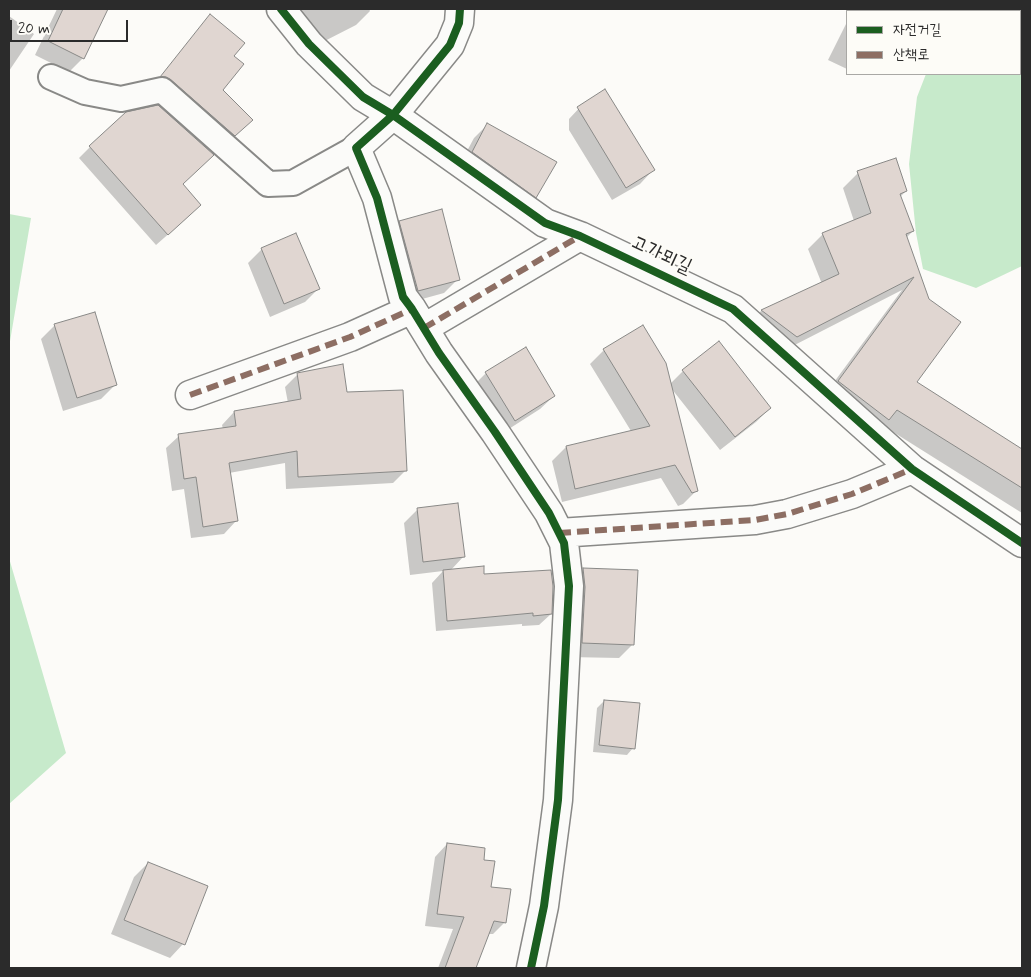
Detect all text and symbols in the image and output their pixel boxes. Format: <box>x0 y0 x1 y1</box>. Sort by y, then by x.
scale bar <box>12 10 130 42</box>
legend <box>846 10 1021 75</box>
text: 20 m <box>18 19 50 39</box>
text: 자전거길 <box>893 20 941 40</box>
text: 산책로 <box>893 45 929 65</box>
street label: 고가뫼길 <box>627 232 695 280</box>

